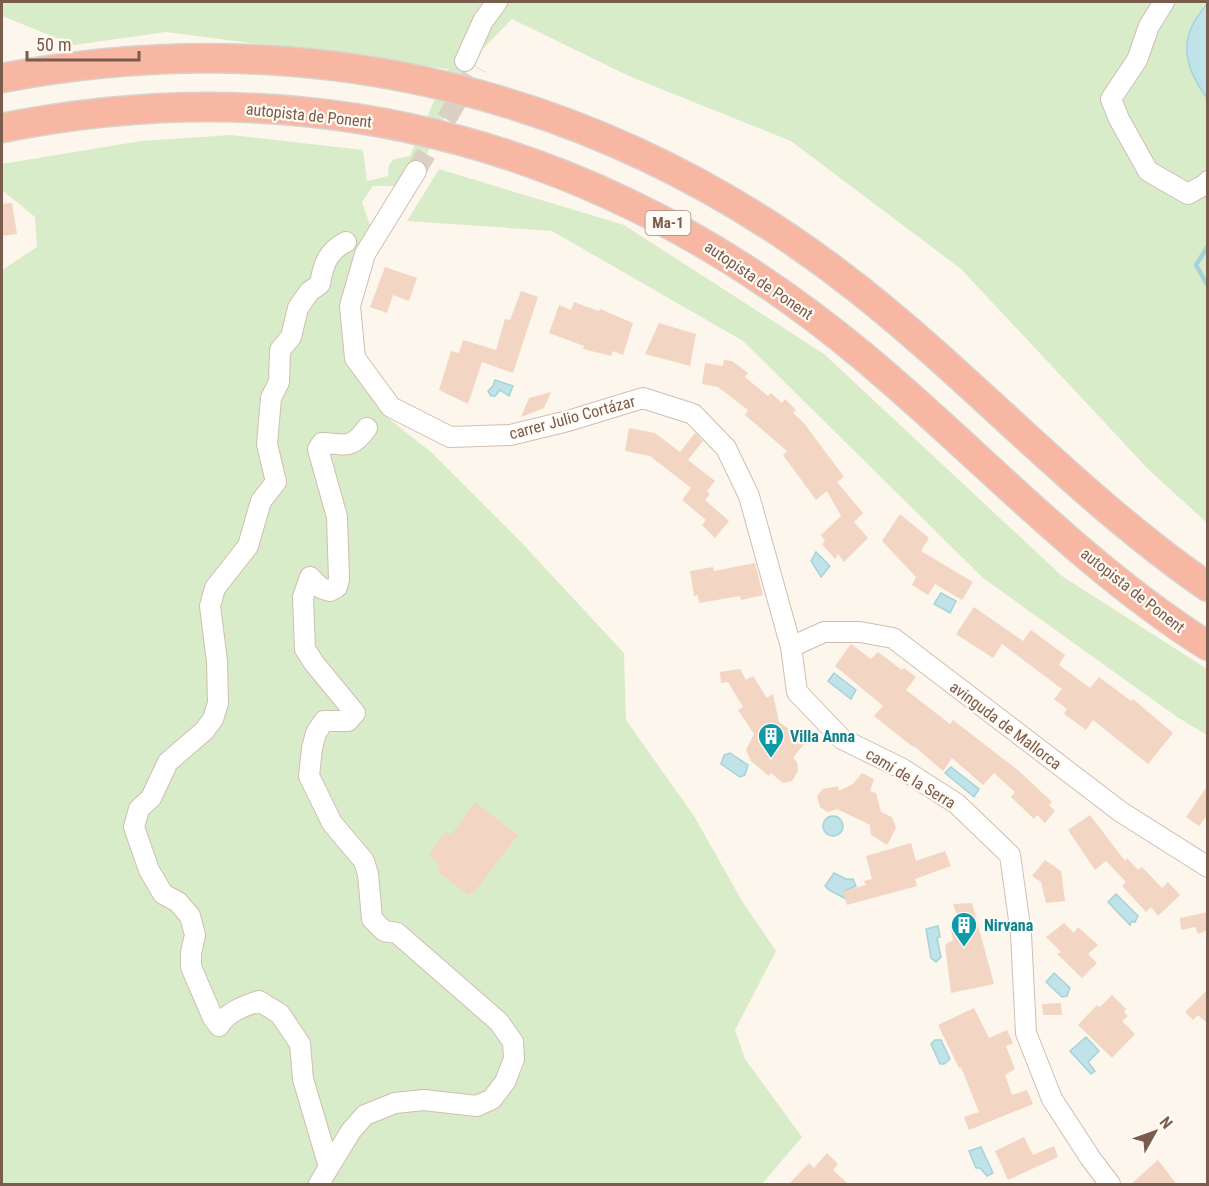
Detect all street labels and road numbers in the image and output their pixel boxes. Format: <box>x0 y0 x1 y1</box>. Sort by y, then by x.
street label: autopista de Ponent <box>245 99 373 132</box>
road number: Ma-1 <box>646 211 690 235</box>
street label: autopista de Ponent <box>701 237 817 324</box>
street label: carrer Julio Cortázar <box>507 392 637 443</box>
street label: autopista de Ponent <box>1077 544 1189 637</box>
street label: avinguda de Mallorca <box>946 677 1065 774</box>
street label: camí de la Serra <box>862 744 959 813</box>

